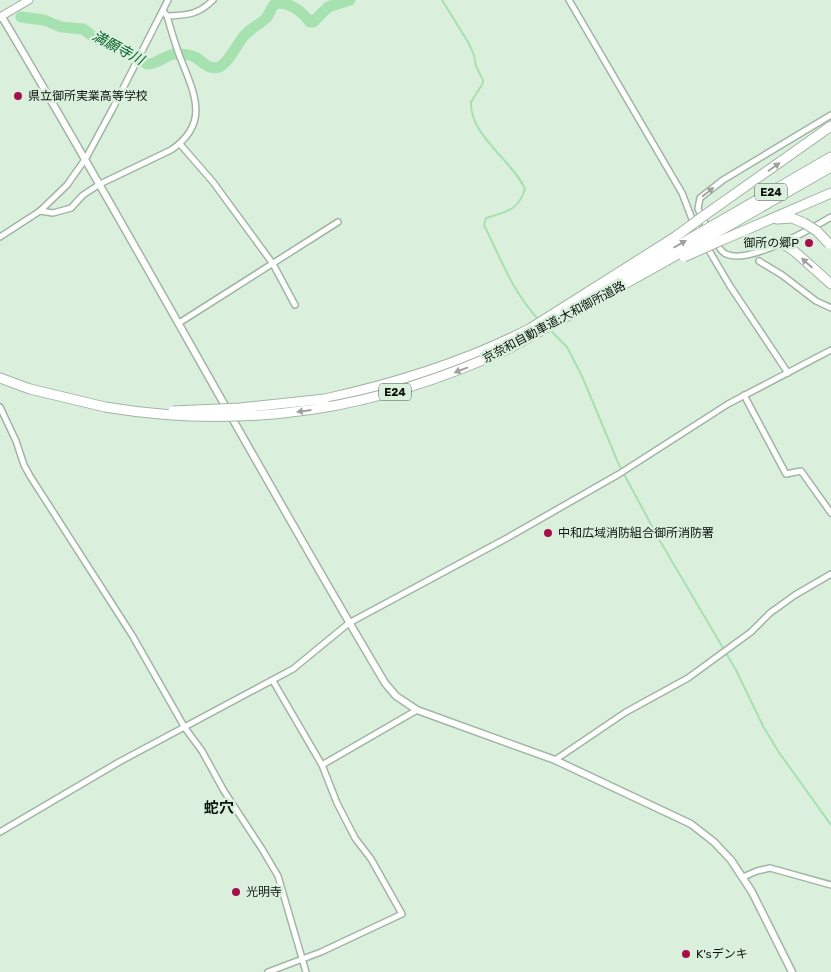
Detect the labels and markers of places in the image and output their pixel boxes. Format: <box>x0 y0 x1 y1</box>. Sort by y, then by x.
place label: 県立御所実業高等学校 <box>28 89 148 103</box>
marker: 県立御所実業高等学校 <box>12 90 24 102</box>
place label: 御所の郷P <box>743 236 799 250</box>
marker: 御所の郷P <box>803 237 815 249</box>
place label: 中和広域消防組合御所消防署 <box>558 526 714 540</box>
marker: 中和広域消防組合御所消防署 <box>542 527 554 539</box>
place label: 光明寺 <box>246 885 282 899</box>
marker: 光明寺 <box>230 886 242 898</box>
place label: K'sデンキ <box>696 947 748 961</box>
marker: K'sデンキ <box>680 948 692 960</box>

